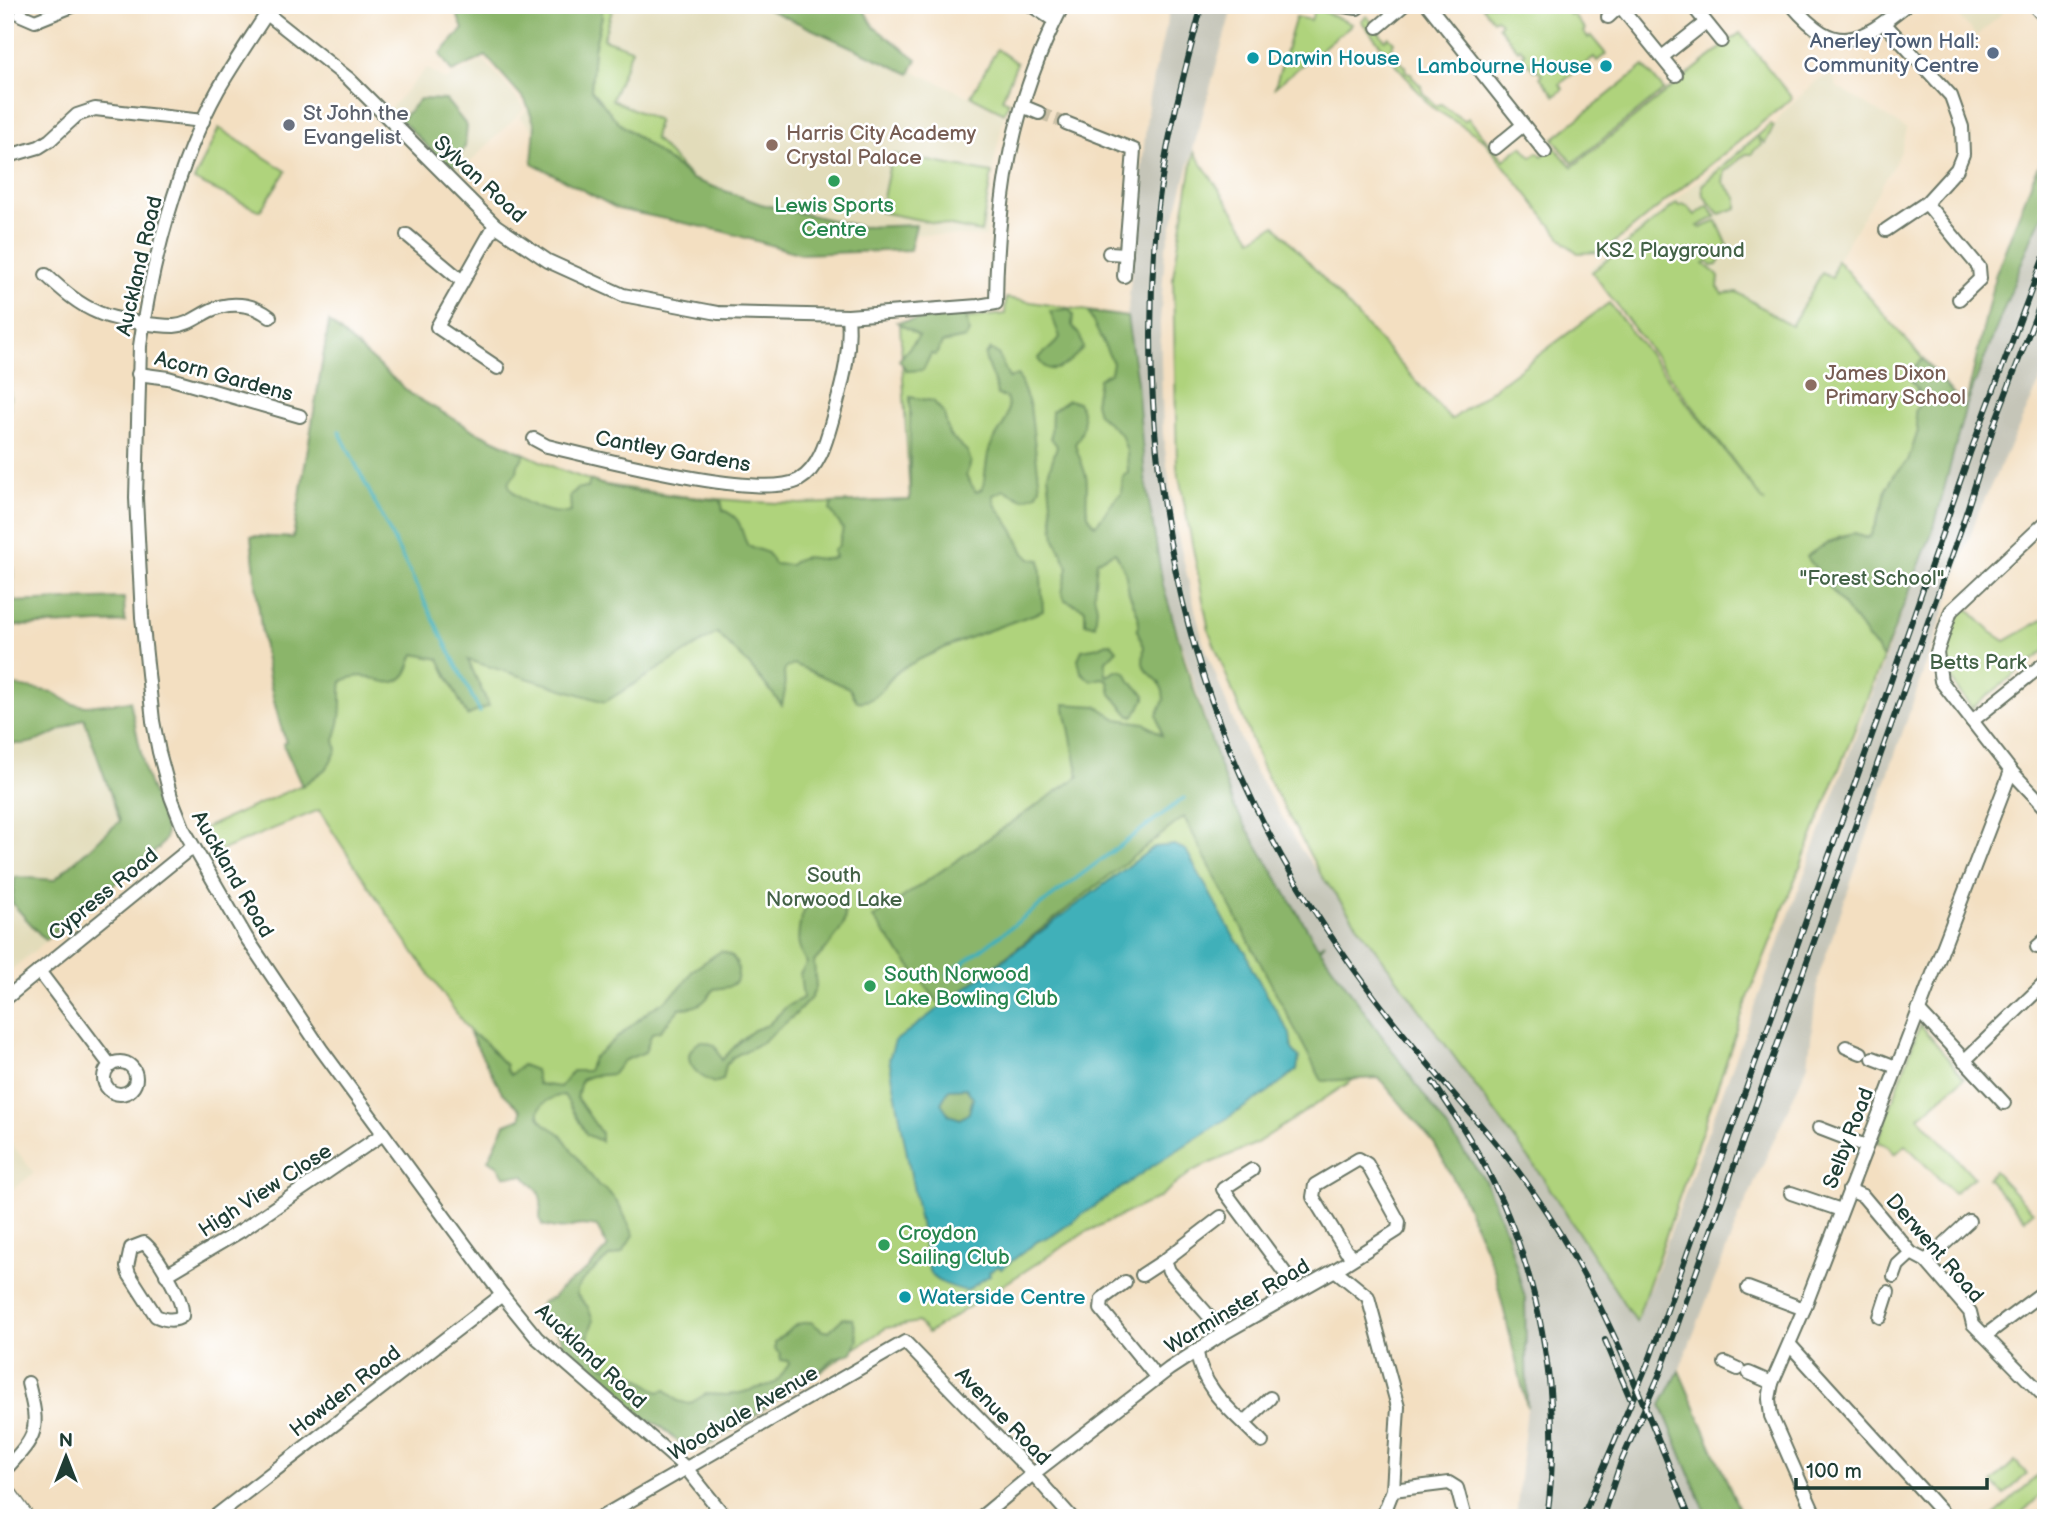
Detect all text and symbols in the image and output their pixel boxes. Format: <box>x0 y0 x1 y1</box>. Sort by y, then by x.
place label: Anerley Town Hall: Community Centre <box>1804 29 1979 78</box>
marker: Anerley Town Hall: Community Centre <box>1985 45 2001 61</box>
place label: Darwin House <box>1267 46 1400 71</box>
marker: Darwin House <box>1245 50 1261 66</box>
place label: Lambourne House <box>1417 54 1592 79</box>
marker: Lambourne House <box>1598 58 1614 74</box>
place label: St John the Evangelist <box>303 101 409 150</box>
marker: St John the Evangelist <box>281 117 297 133</box>
place label: Harris City Academy Crystal Palace <box>786 121 977 170</box>
street label: Sylvan Road <box>428 130 531 228</box>
marker: Harris City Academy Crystal Palace <box>764 137 780 153</box>
marker: Lewis Sports Centre <box>826 173 842 189</box>
place label: Lewis Sports Centre <box>774 193 894 242</box>
street label: Auckland Road <box>111 194 168 338</box>
park label: KS2 Playground <box>1595 238 1745 263</box>
street label: Acorn Gardens <box>152 346 296 407</box>
place label: James Dixon Primary School <box>1825 361 1966 410</box>
marker: James Dixon Primary School <box>1803 377 1819 393</box>
street label: Cantley Gardens <box>593 426 752 477</box>
park label: "Forest School" <box>1799 566 1945 591</box>
park label: Betts Park <box>1929 650 2028 675</box>
street label: Auckland Road <box>186 806 279 942</box>
street label: Cypress Road <box>44 843 163 946</box>
park label: South Norwood Lake <box>766 863 902 912</box>
place label: South Norwood Lake Bowling Club <box>884 962 1058 1011</box>
marker: South Norwood Lake Bowling Club <box>862 978 878 994</box>
street label: Selby Road <box>1818 1084 1879 1192</box>
street label: High View Close <box>194 1138 336 1243</box>
street label: Derwent Road <box>1881 1189 1989 1308</box>
place label: Croydon Sailing Club <box>898 1221 1010 1270</box>
marker: Croydon Sailing Club <box>876 1237 892 1253</box>
street label: Warminster Road <box>1160 1253 1314 1359</box>
place label: Waterside Centre <box>919 1285 1085 1310</box>
marker: Waterside Centre <box>897 1289 913 1305</box>
street label: Auckland Road <box>530 1299 651 1414</box>
street label: Howden Road <box>285 1340 406 1442</box>
street label: Woodvale Avenue <box>664 1360 823 1466</box>
street label: Avenue Road <box>950 1362 1056 1471</box>
north arrow <box>32 1422 102 1492</box>
text: N <box>59 1430 73 1453</box>
scale bar <box>1796 1446 1986 1490</box>
text: 100 m <box>1806 1459 1862 1484</box>

